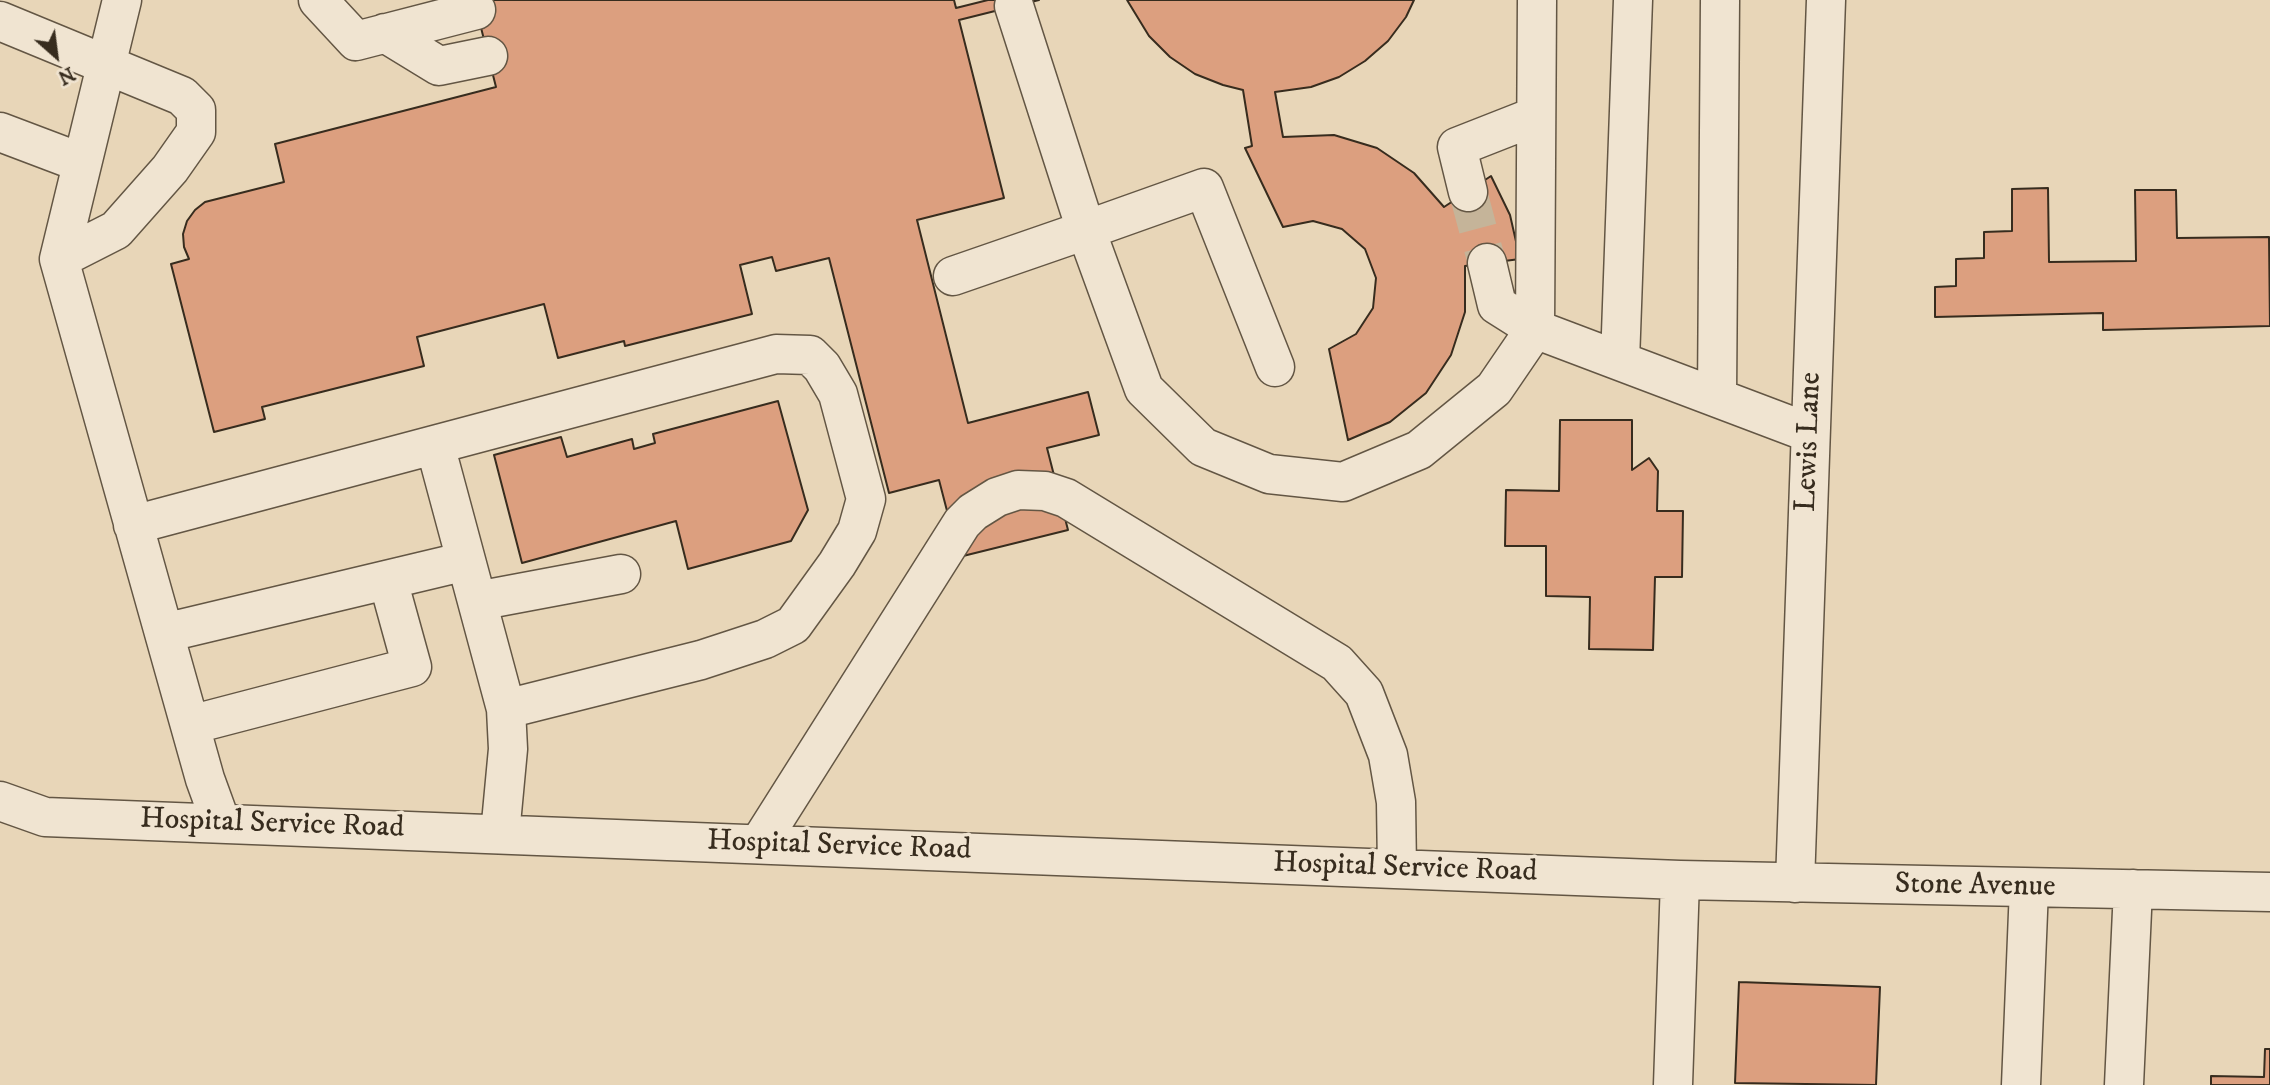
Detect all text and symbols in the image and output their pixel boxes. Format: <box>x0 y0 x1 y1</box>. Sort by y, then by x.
north arrow <box>21 21 91 91</box>
text: N <box>54 61 78 89</box>
street label: Lewis Lane <box>1790 372 1830 512</box>
street label: Hospital Service Road <box>139 802 405 848</box>
street label: Hospital Service Road <box>706 824 972 870</box>
street label: Hospital Service Road <box>1272 846 1538 892</box>
street label: Stone Avenue <box>1894 868 2056 906</box>

